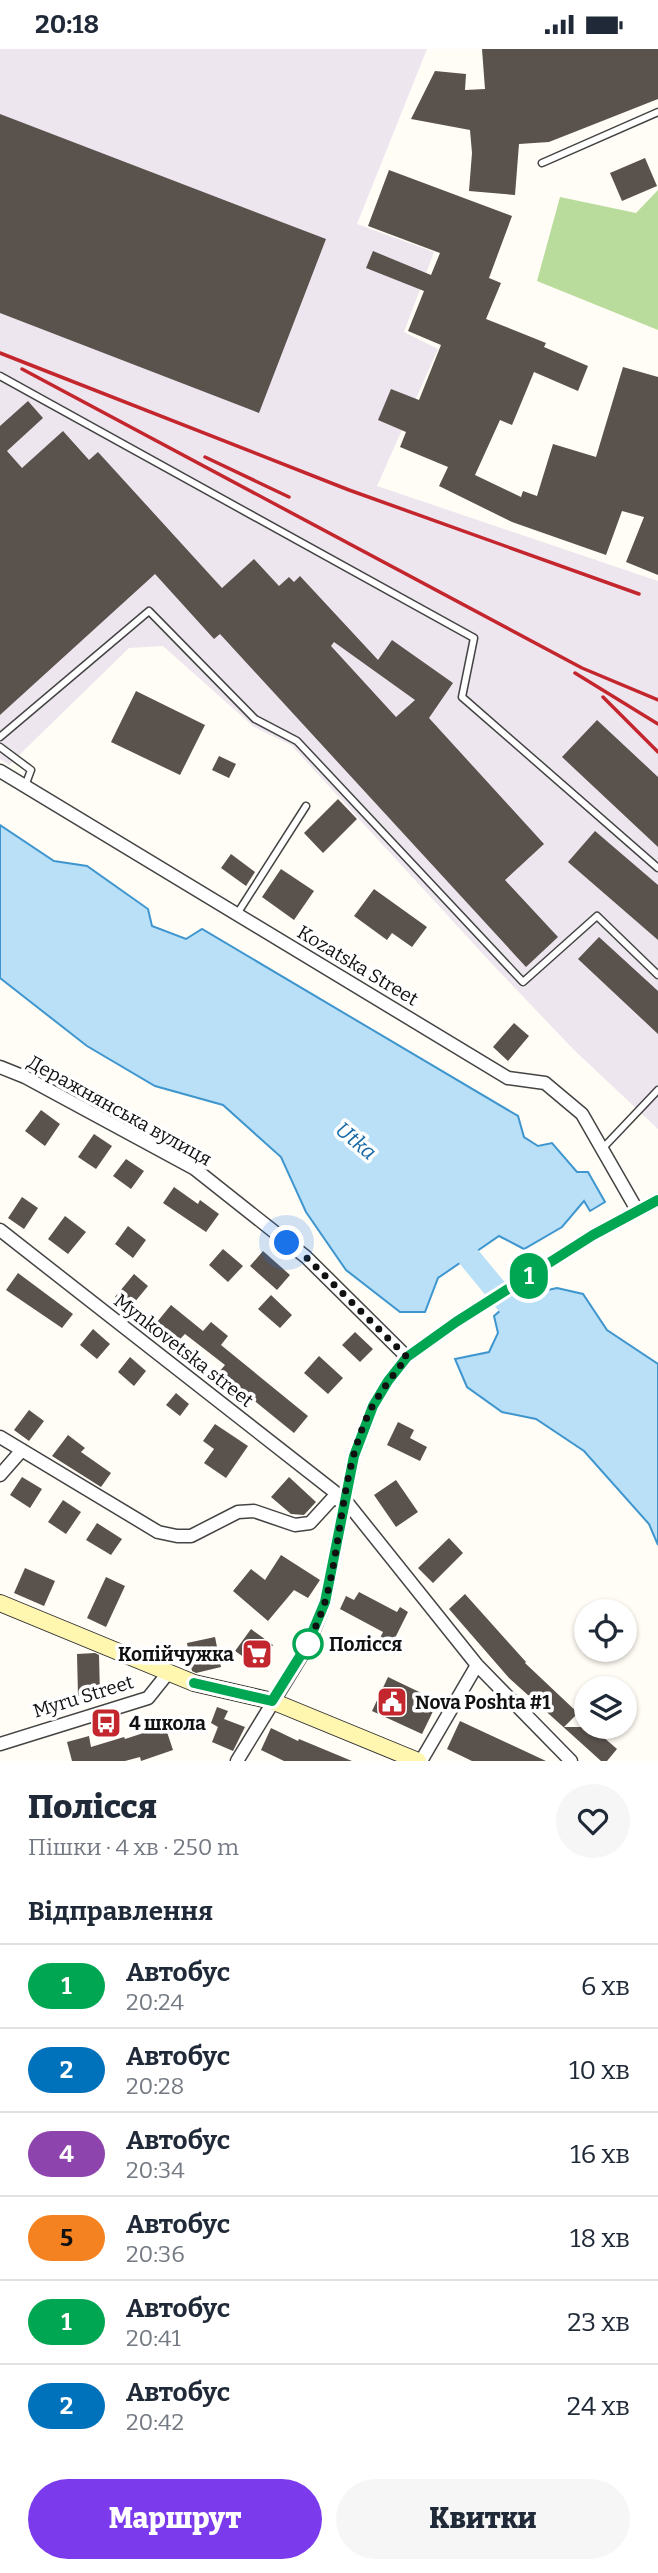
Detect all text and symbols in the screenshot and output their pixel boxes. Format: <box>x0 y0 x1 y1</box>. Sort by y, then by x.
text: 20:18 <box>35 9 99 40</box>
street label: Kozatska Street <box>293 920 422 1011</box>
street label: Деражнянська вулиця <box>24 1050 216 1171</box>
water label: Utka <box>330 1116 382 1166</box>
your location <box>269 1225 304 1260</box>
line badge: 1 <box>506 1253 552 1299</box>
text: 1 <box>524 1262 534 1290</box>
street label: Mynkovetska street <box>109 1289 258 1412</box>
map controls <box>574 1599 637 1739</box>
button: locate <box>574 1599 637 1662</box>
marker: Полісся <box>293 1629 323 1659</box>
place label: Полісся <box>329 1633 402 1656</box>
supermarket icon: Копійчужка <box>240 1637 274 1671</box>
place label: Копійчужка <box>118 1643 234 1666</box>
street label: Myru Street <box>30 1670 136 1723</box>
button: layers <box>574 1676 637 1739</box>
public building icon: Nova Poshta #1 <box>375 1685 409 1719</box>
place label: Nova Poshta #1 <box>415 1691 551 1714</box>
bus stop icon: 4 школа <box>89 1706 123 1740</box>
place label: 4 школа <box>129 1712 206 1735</box>
button: heart <box>556 1784 630 1858</box>
text: Полісся <box>28 1787 157 1827</box>
text: Пішки · 4 хв · 250 m <box>28 1833 239 1861</box>
text: Відправлення <box>28 1896 213 1927</box>
text: Автобус <box>126 1957 230 1988</box>
text: 6 хв <box>581 1971 630 2002</box>
text: 1 <box>61 1972 72 2000</box>
text: 20:24 <box>126 1988 184 2016</box>
text: Автобус <box>126 2041 230 2072</box>
text: 10 хв <box>569 2055 630 2086</box>
text: 2 <box>60 2056 73 2084</box>
text: 20:28 <box>126 2072 184 2100</box>
text: Автобус <box>126 2125 230 2156</box>
text: 16 хв <box>570 2139 630 2170</box>
text: 4 <box>59 2140 74 2168</box>
text: 20:34 <box>126 2156 185 2184</box>
text: Автобус <box>126 2209 230 2240</box>
text: 18 хв <box>570 2223 630 2254</box>
text: 5 <box>60 2224 73 2252</box>
text: 20:36 <box>126 2240 185 2268</box>
text: Автобус <box>126 2293 230 2324</box>
text: 23 хв <box>567 2307 630 2338</box>
text: 1 <box>61 2308 72 2336</box>
text: 20:41 <box>126 2324 181 2352</box>
text: Автобус <box>126 2377 230 2408</box>
text: 24 хв <box>567 2391 630 2422</box>
text: 2 <box>60 2392 73 2420</box>
text: 20:42 <box>126 2408 184 2436</box>
button: Маршрут <box>28 2479 322 2559</box>
button: Квитки <box>336 2479 630 2559</box>

